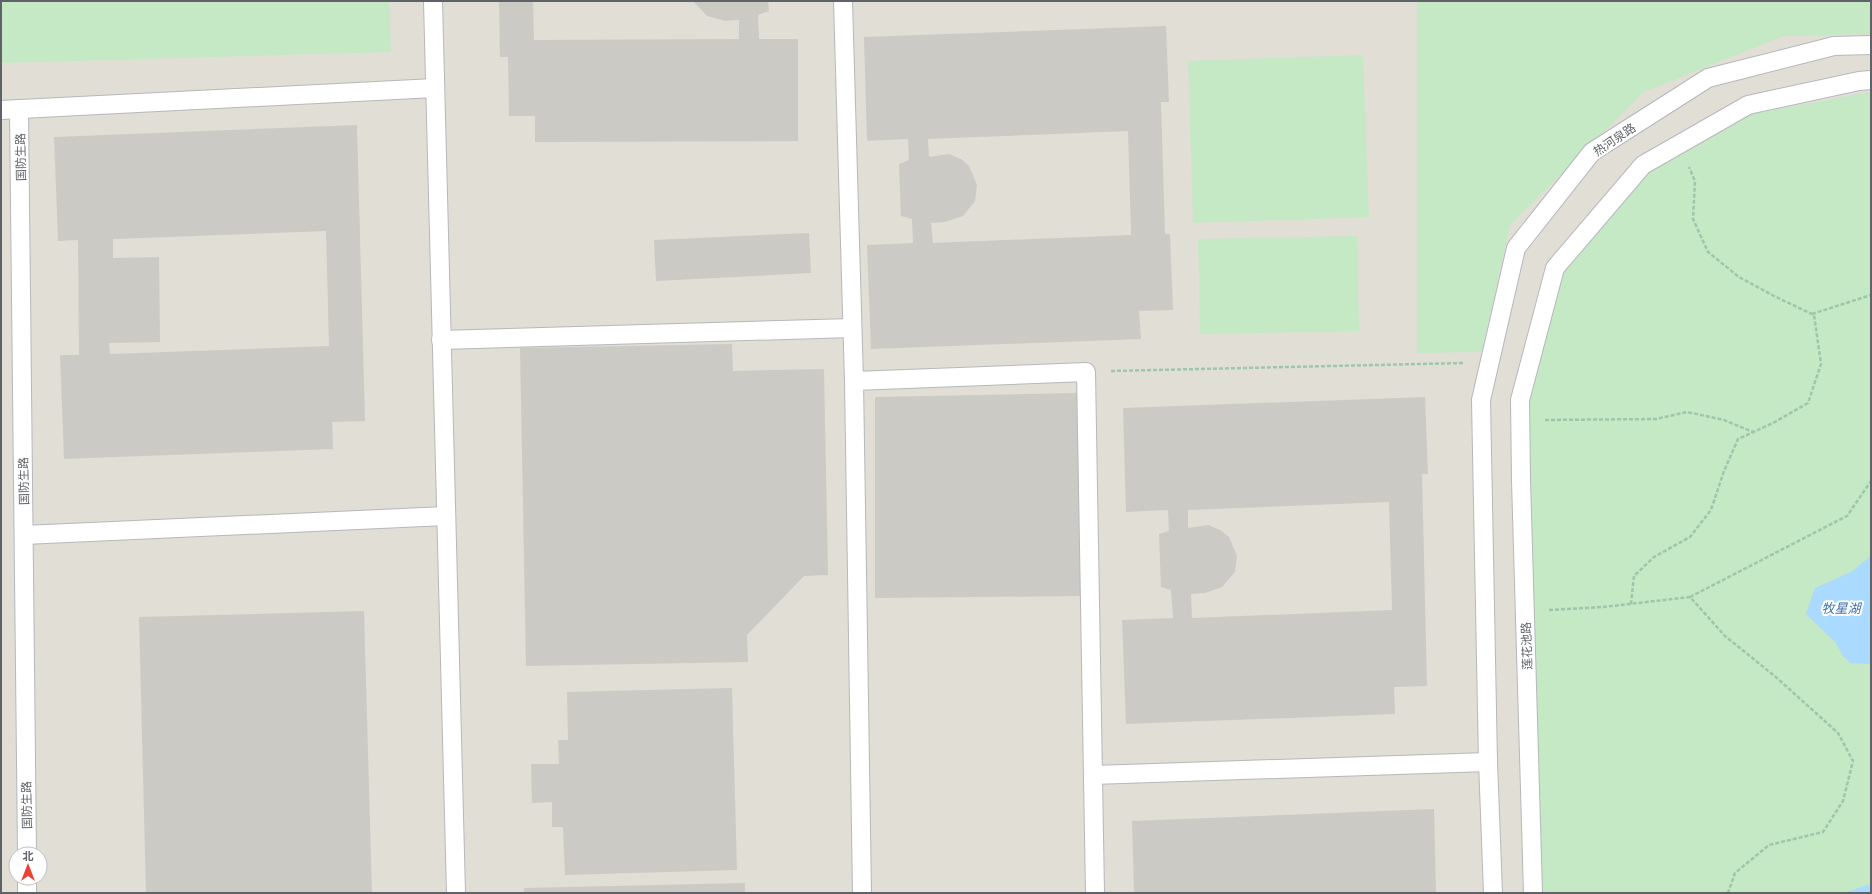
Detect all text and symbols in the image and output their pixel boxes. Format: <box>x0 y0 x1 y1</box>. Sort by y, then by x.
street label: 热河泉路 <box>1590 120 1638 158</box>
street label: 国防生路 <box>13 133 27 181</box>
street label: 国防生路 <box>16 457 30 505</box>
water label: 牧星湖 <box>1821 600 1862 616</box>
street label: 莲花池路 <box>1518 622 1534 670</box>
street label: 国防生路 <box>19 781 33 829</box>
north arrow <box>8 846 48 886</box>
text: 北 <box>23 849 34 862</box>

